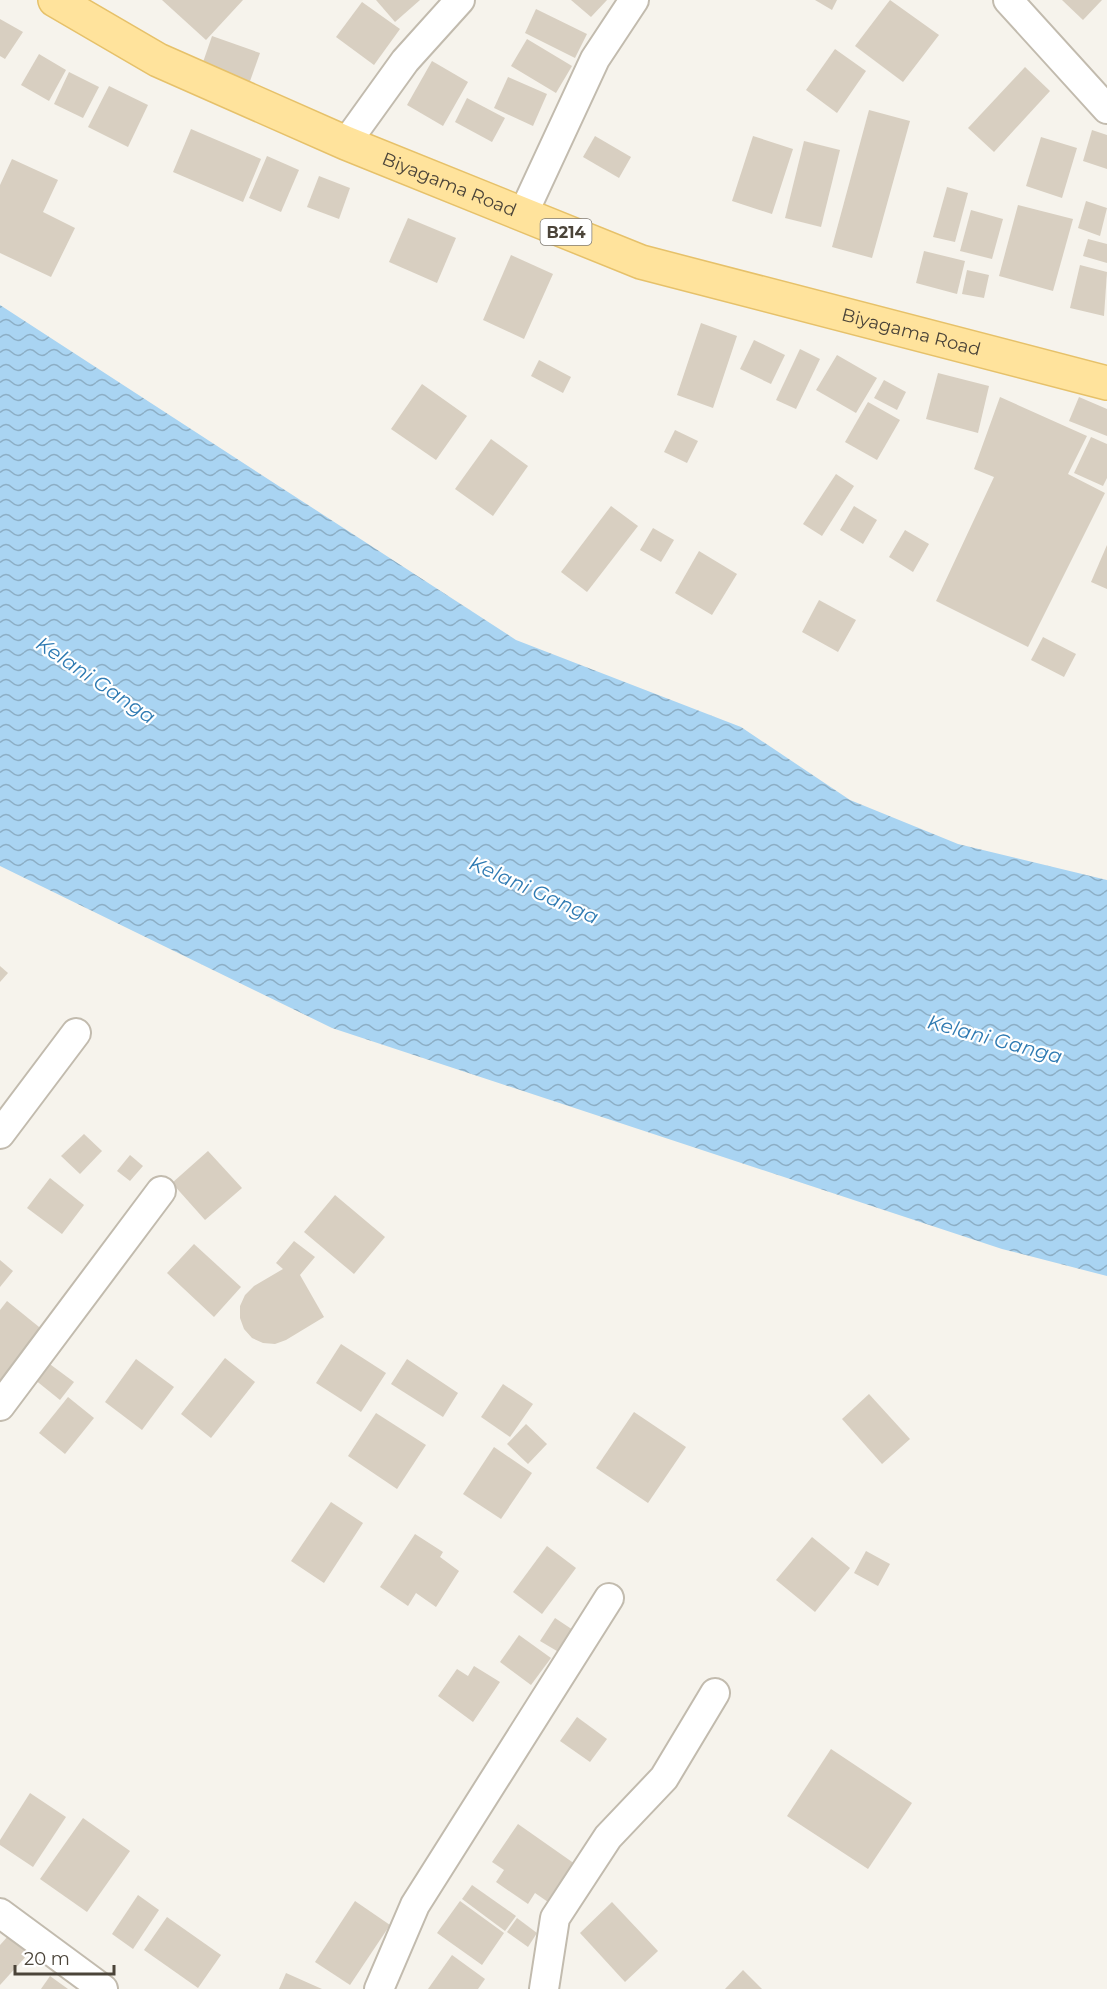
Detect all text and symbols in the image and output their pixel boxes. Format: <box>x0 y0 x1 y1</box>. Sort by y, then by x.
street label: Biyagama Road <box>379 148 520 222</box>
road number: B214 <box>540 219 592 245</box>
street label: Biyagama Road <box>839 304 983 361</box>
water label: Kelani Ganga <box>32 631 160 729</box>
water label: Kelani Ganga <box>466 851 602 929</box>
water label: Kelani Ganga <box>925 1009 1065 1069</box>
scale bar <box>15 1938 114 1976</box>
text: 20 m <box>24 1948 70 1970</box>

